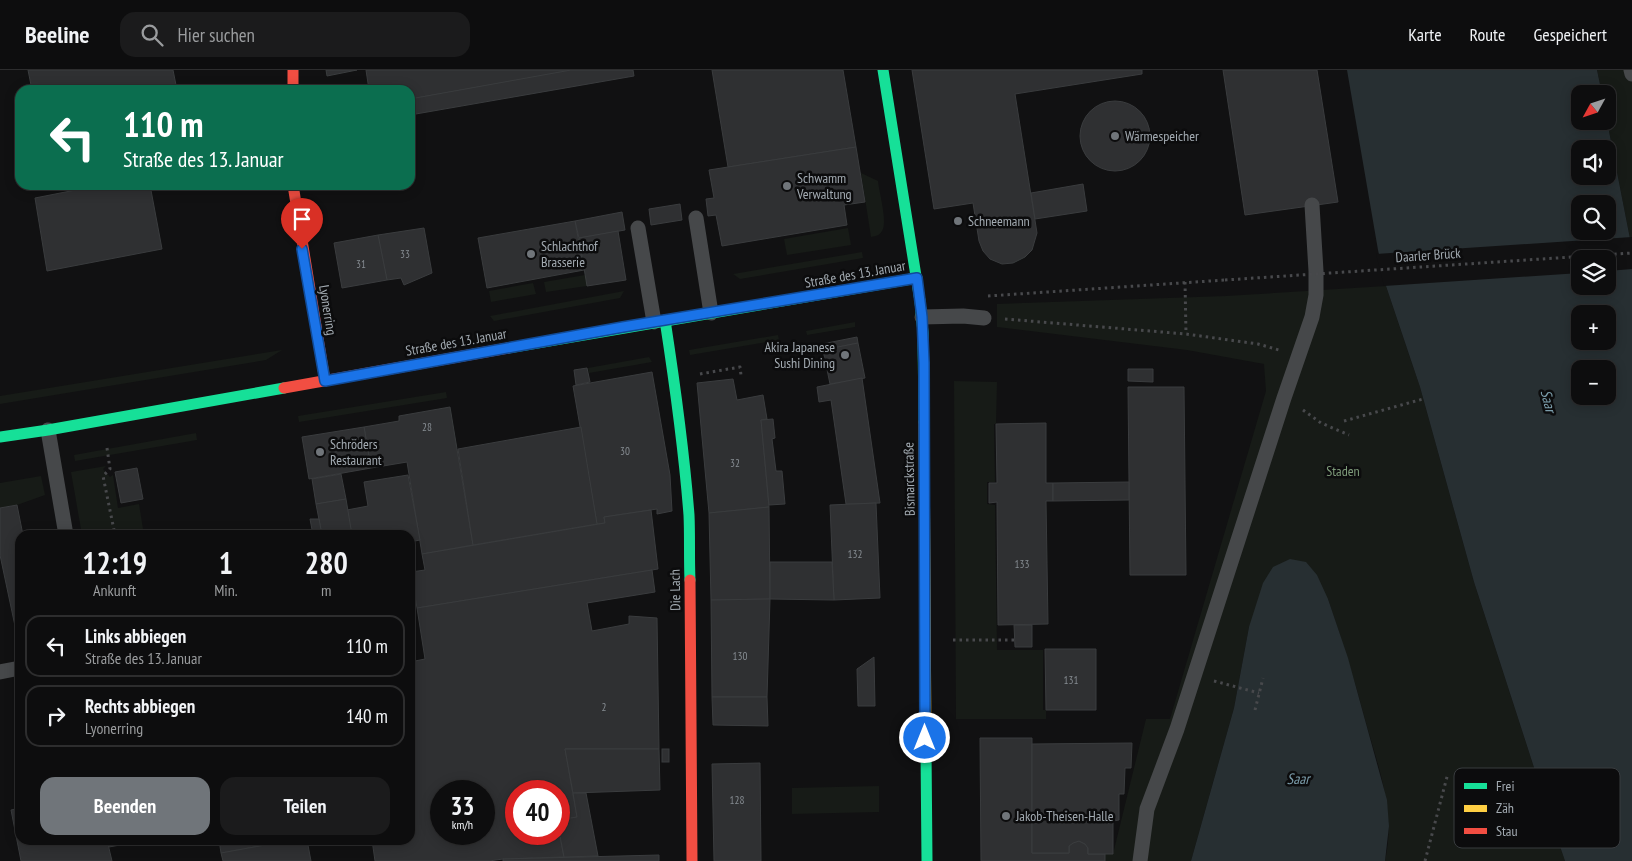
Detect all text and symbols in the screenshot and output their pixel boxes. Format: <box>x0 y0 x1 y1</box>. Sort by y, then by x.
search box <box>120 12 470 57</box>
text: Beeline <box>25 19 90 50</box>
icon: search <box>138 21 166 49</box>
text: Hier suchen <box>178 23 255 47</box>
text: Karte <box>1408 23 1442 46</box>
text: Route <box>1470 23 1505 46</box>
text: Gespeichert <box>1533 23 1607 46</box>
north arrow <box>1571 85 1616 130</box>
map controls <box>1571 85 1616 405</box>
text: 110 m <box>123 101 204 147</box>
icon: left <box>40 105 105 170</box>
place label: Wärmespeicher <box>1125 127 1199 145</box>
marker: Wärmespeicher <box>1109 130 1121 142</box>
button: sound <box>1571 140 1616 185</box>
text: Straße des 13. Januar <box>123 145 284 173</box>
place label: Schwamm Verwaltung <box>796 169 852 203</box>
marker: Schwamm Verwaltung <box>781 180 793 192</box>
button: search <box>1571 195 1616 240</box>
pin <box>281 198 323 249</box>
icon: arrive <box>288 205 316 233</box>
place label: Schneemann <box>968 212 1030 230</box>
marker: Schneemann <box>952 215 964 227</box>
place label: Schlachthof Brasserie <box>541 237 598 271</box>
street label: Daarler Brück <box>1395 244 1462 266</box>
house number: 33 <box>400 247 410 261</box>
marker: Schlachthof Brasserie <box>525 248 537 260</box>
button: layers <box>1571 250 1616 295</box>
street label: Straße des 13. Januar <box>803 256 907 292</box>
house number: 31 <box>356 257 366 271</box>
street label: Lyonerring <box>315 283 341 337</box>
button: + <box>1571 305 1616 350</box>
street label: Straße des 13. Januar <box>404 324 508 360</box>
place label: Akira Japanese Sushi Dining <box>764 338 835 372</box>
marker: Akira Japanese Sushi Dining <box>839 349 851 361</box>
button: − <box>1571 360 1616 405</box>
water label: Saar <box>1537 388 1561 416</box>
house number: 28 <box>422 420 432 434</box>
place label: Schröders Restaurant <box>330 435 382 469</box>
street label: Bismarckstraße <box>899 442 919 516</box>
house number: 30 <box>620 444 630 458</box>
marker: Schröders Restaurant <box>314 446 326 458</box>
house number: 32 <box>730 456 740 470</box>
park label: Staden <box>1326 462 1360 480</box>
text: 12:19 <box>82 543 147 582</box>
text: 1 <box>219 543 233 582</box>
text: 280 <box>305 543 348 582</box>
house number: 132 <box>848 547 862 561</box>
house number: 133 <box>1015 557 1029 571</box>
street label: Die Lach <box>666 569 684 611</box>
text: Ankunft <box>93 580 136 600</box>
text: Min. <box>214 580 238 600</box>
text: m <box>321 580 332 600</box>
text: Links abbiegen <box>85 624 186 648</box>
icon: left <box>42 632 70 660</box>
text: 110 m <box>346 634 388 658</box>
text: Straße des 13. Januar <box>85 648 202 668</box>
house number: 130 <box>733 649 747 663</box>
house number: 131 <box>1064 673 1078 687</box>
text: Rechts abbiegen <box>85 694 195 718</box>
house number: 2 <box>602 700 607 714</box>
icon: right <box>42 702 70 730</box>
text: 140 m <box>346 704 388 728</box>
position arrow <box>898 711 950 763</box>
text: Lyonerring <box>85 718 143 738</box>
legend <box>1454 768 1620 848</box>
water label: Saar <box>1287 769 1311 788</box>
button: Beenden <box>40 777 210 835</box>
button: Teilen <box>220 777 390 835</box>
text: Frei <box>1496 777 1514 795</box>
speed limit sign: 40 <box>505 780 570 845</box>
text: 33 <box>451 790 474 822</box>
house number: 128 <box>730 793 744 807</box>
text: Zäh <box>1496 799 1514 817</box>
place label: Jakob-Theisen-Halle <box>1015 807 1114 825</box>
marker: Jakob-Theisen-Halle <box>1000 810 1012 822</box>
text: km/h <box>452 817 473 832</box>
text: Stau <box>1496 822 1518 840</box>

